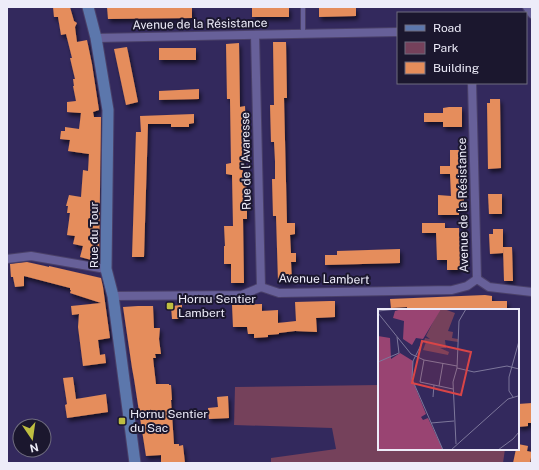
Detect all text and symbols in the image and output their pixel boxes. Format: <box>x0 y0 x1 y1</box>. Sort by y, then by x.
legend <box>397 12 527 84</box>
street label: Avenue de la Résistance <box>132 16 268 32</box>
text: Road <box>433 21 461 35</box>
text: Park <box>433 41 459 55</box>
text: Building <box>433 61 479 75</box>
street label: Rue de l'Avaresse <box>238 112 254 210</box>
street label: Avenue de la Résistance <box>455 137 471 273</box>
street label: Rue du Tour <box>87 202 101 268</box>
street label: Avenue Lambert <box>278 271 370 287</box>
place label: Hornu Sentier Lambert <box>178 292 256 320</box>
marker: Hornu Sentier Lambert <box>165 301 175 311</box>
inset map <box>378 309 519 450</box>
place label: Hornu Sentier du Sac <box>130 407 208 435</box>
marker: Hornu Sentier du Sac <box>117 416 127 426</box>
north arrow <box>12 418 52 458</box>
text: N <box>29 441 40 455</box>

